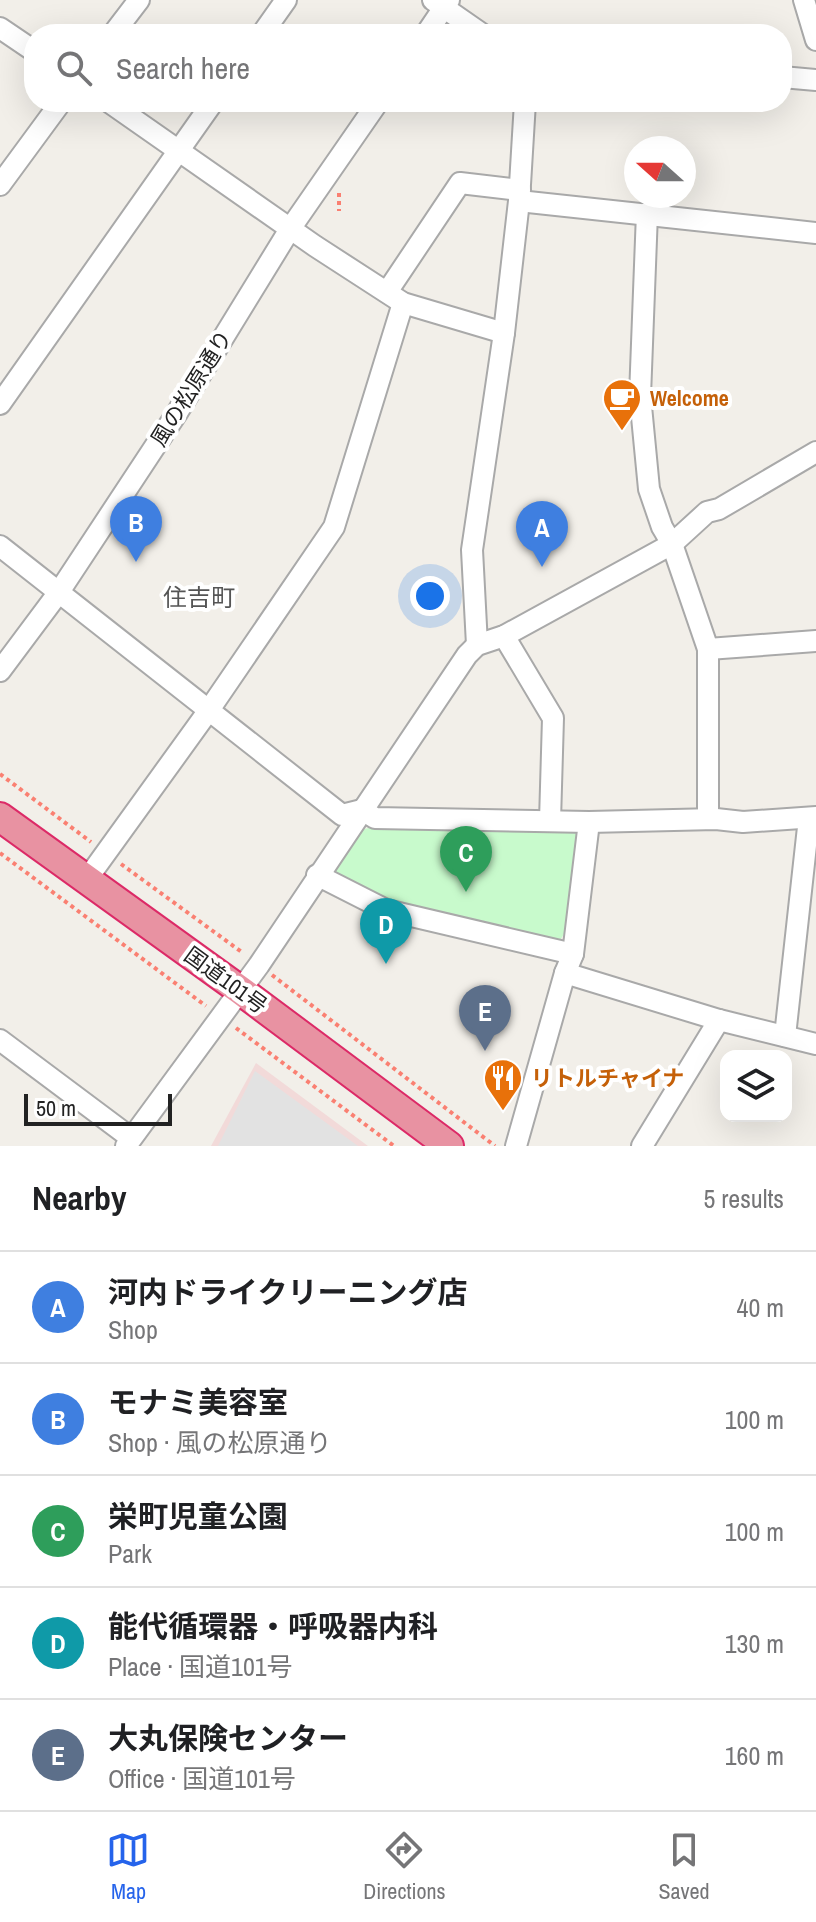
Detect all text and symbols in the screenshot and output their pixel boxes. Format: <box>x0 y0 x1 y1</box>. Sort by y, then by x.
search box <box>24 24 792 112</box>
icon: search <box>52 46 96 90</box>
text: Search here <box>116 48 250 88</box>
north arrow <box>624 136 696 208</box>
street label: 風の松原通り <box>143 324 239 452</box>
cafe icon: Welcome <box>601 377 643 432</box>
place label: Welcome <box>650 383 729 413</box>
pin: B <box>110 496 162 562</box>
pin: A <box>516 501 568 567</box>
your location <box>410 576 450 616</box>
district label: 住吉町 <box>163 581 235 613</box>
pin: C <box>440 826 492 892</box>
pin: D <box>360 898 412 964</box>
street label: 国道101号 <box>178 940 274 1020</box>
pin: E <box>459 985 511 1051</box>
map controls <box>720 1050 792 1122</box>
button: layers <box>720 1050 792 1122</box>
restaurant icon: リトルチャイナ <box>482 1057 524 1112</box>
place label: リトルチャイナ <box>531 1063 684 1093</box>
scale bar <box>24 1090 172 1126</box>
text: 50 m <box>36 1093 76 1123</box>
text: Nearby <box>32 1175 127 1221</box>
text: 5 results <box>703 1181 784 1216</box>
text: 河内ドライクリーニング店 <box>108 1272 467 1312</box>
text: A <box>50 1290 66 1325</box>
text: 40 m <box>737 1290 784 1325</box>
text: Shop <box>108 1312 158 1347</box>
text: モナミ美容室 <box>108 1382 288 1422</box>
text: B <box>50 1402 66 1437</box>
text: 100 m <box>725 1402 784 1437</box>
text: Shop · 風の松原通り <box>108 1425 332 1460</box>
text: 栄町児童公園 <box>108 1496 288 1536</box>
text: C <box>50 1514 66 1549</box>
text: 100 m <box>725 1514 784 1549</box>
text: Park <box>108 1536 152 1571</box>
text: 能代循環器・呼吸器内科 <box>108 1606 438 1646</box>
text: D <box>50 1626 66 1661</box>
text: 130 m <box>725 1626 784 1661</box>
text: Place · 国道101号 <box>108 1649 293 1684</box>
text: 大丸保険センター <box>108 1718 348 1758</box>
text: E <box>51 1738 65 1773</box>
text: 160 m <box>725 1738 784 1773</box>
text: Office · 国道101号 <box>108 1761 296 1796</box>
tab: Map <box>106 1828 150 1906</box>
tab: Directions <box>363 1828 446 1906</box>
tab: Saved <box>658 1828 710 1906</box>

